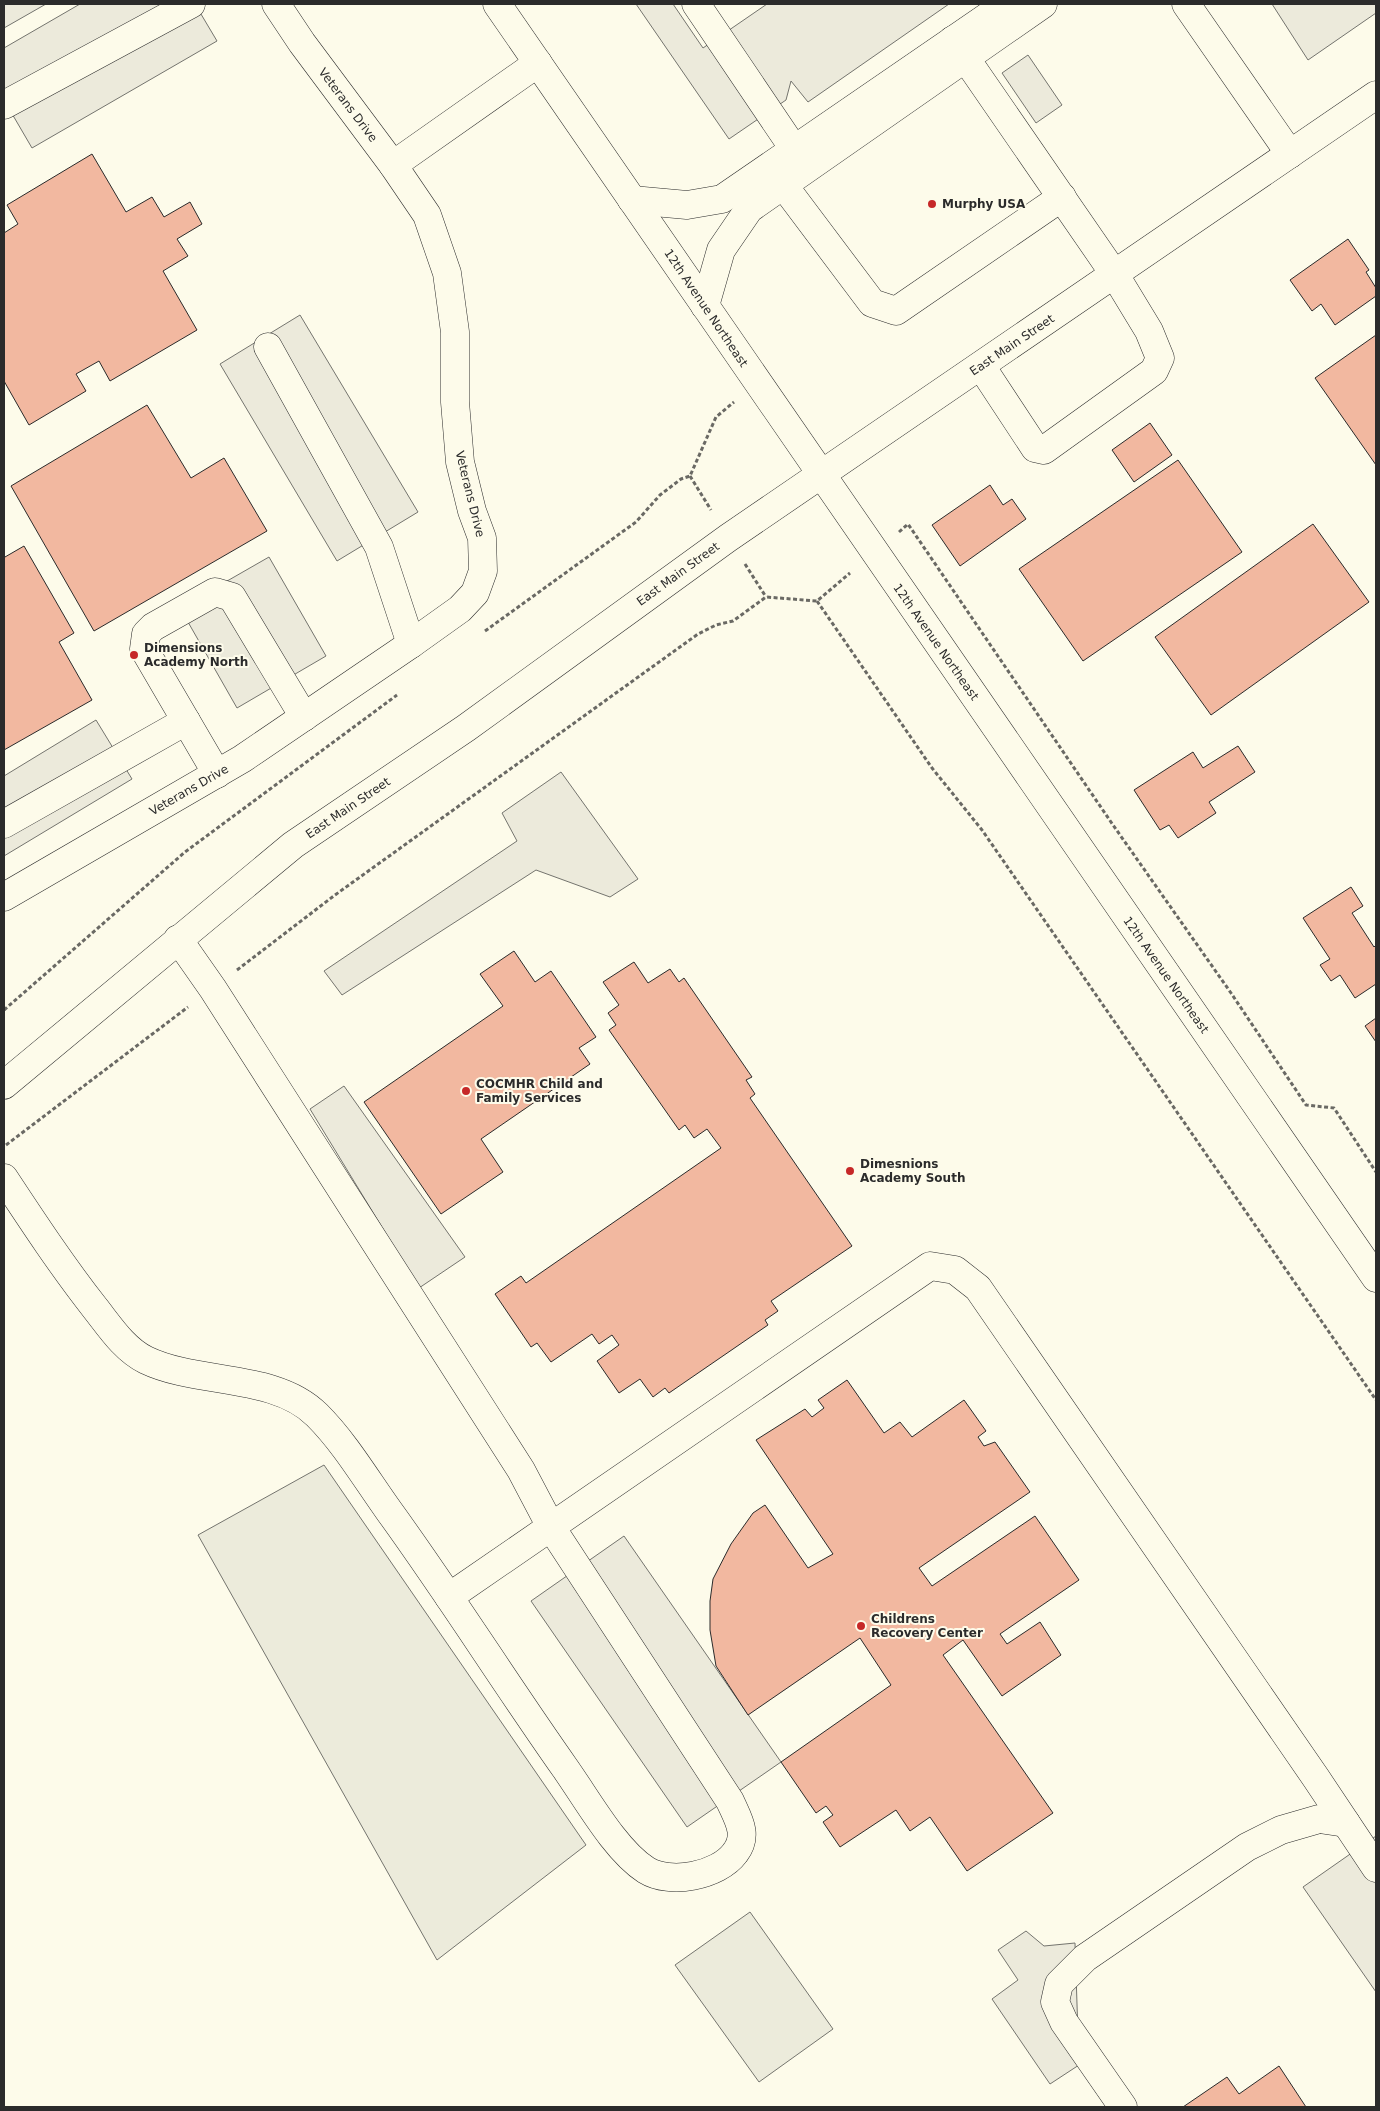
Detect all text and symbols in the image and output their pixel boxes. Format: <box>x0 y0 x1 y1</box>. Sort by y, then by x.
street label: Veterans Drive <box>316 65 380 145</box>
place label: Murphy USA <box>942 197 1026 211</box>
marker: Murphy USA <box>926 198 938 210</box>
street label: 12th Avenue Northeast <box>661 246 751 370</box>
street label: East Main Street <box>967 311 1057 378</box>
street label: Veterans Drive <box>452 449 488 539</box>
street label: East Main Street <box>634 539 722 609</box>
street label: 12th Avenue Northeast <box>890 581 982 703</box>
place label: Dimensions Academy North <box>144 641 248 669</box>
marker: Dimensions Academy North <box>128 649 140 661</box>
street label: Veterans Drive <box>147 762 231 818</box>
street label: East Main Street <box>303 774 393 841</box>
street label: 12th Avenue Northeast <box>1120 914 1212 1036</box>
place label: COCMHR Child and Family Services <box>476 1077 603 1105</box>
marker: COCMHR Child and Family Services <box>460 1085 472 1097</box>
place label: Dimesnions Academy South <box>860 1157 965 1185</box>
marker: Dimesnions Academy South <box>844 1165 856 1177</box>
place label: Childrens Recovery Center <box>871 1612 983 1640</box>
marker: Childrens Recovery Center <box>855 1620 867 1632</box>

